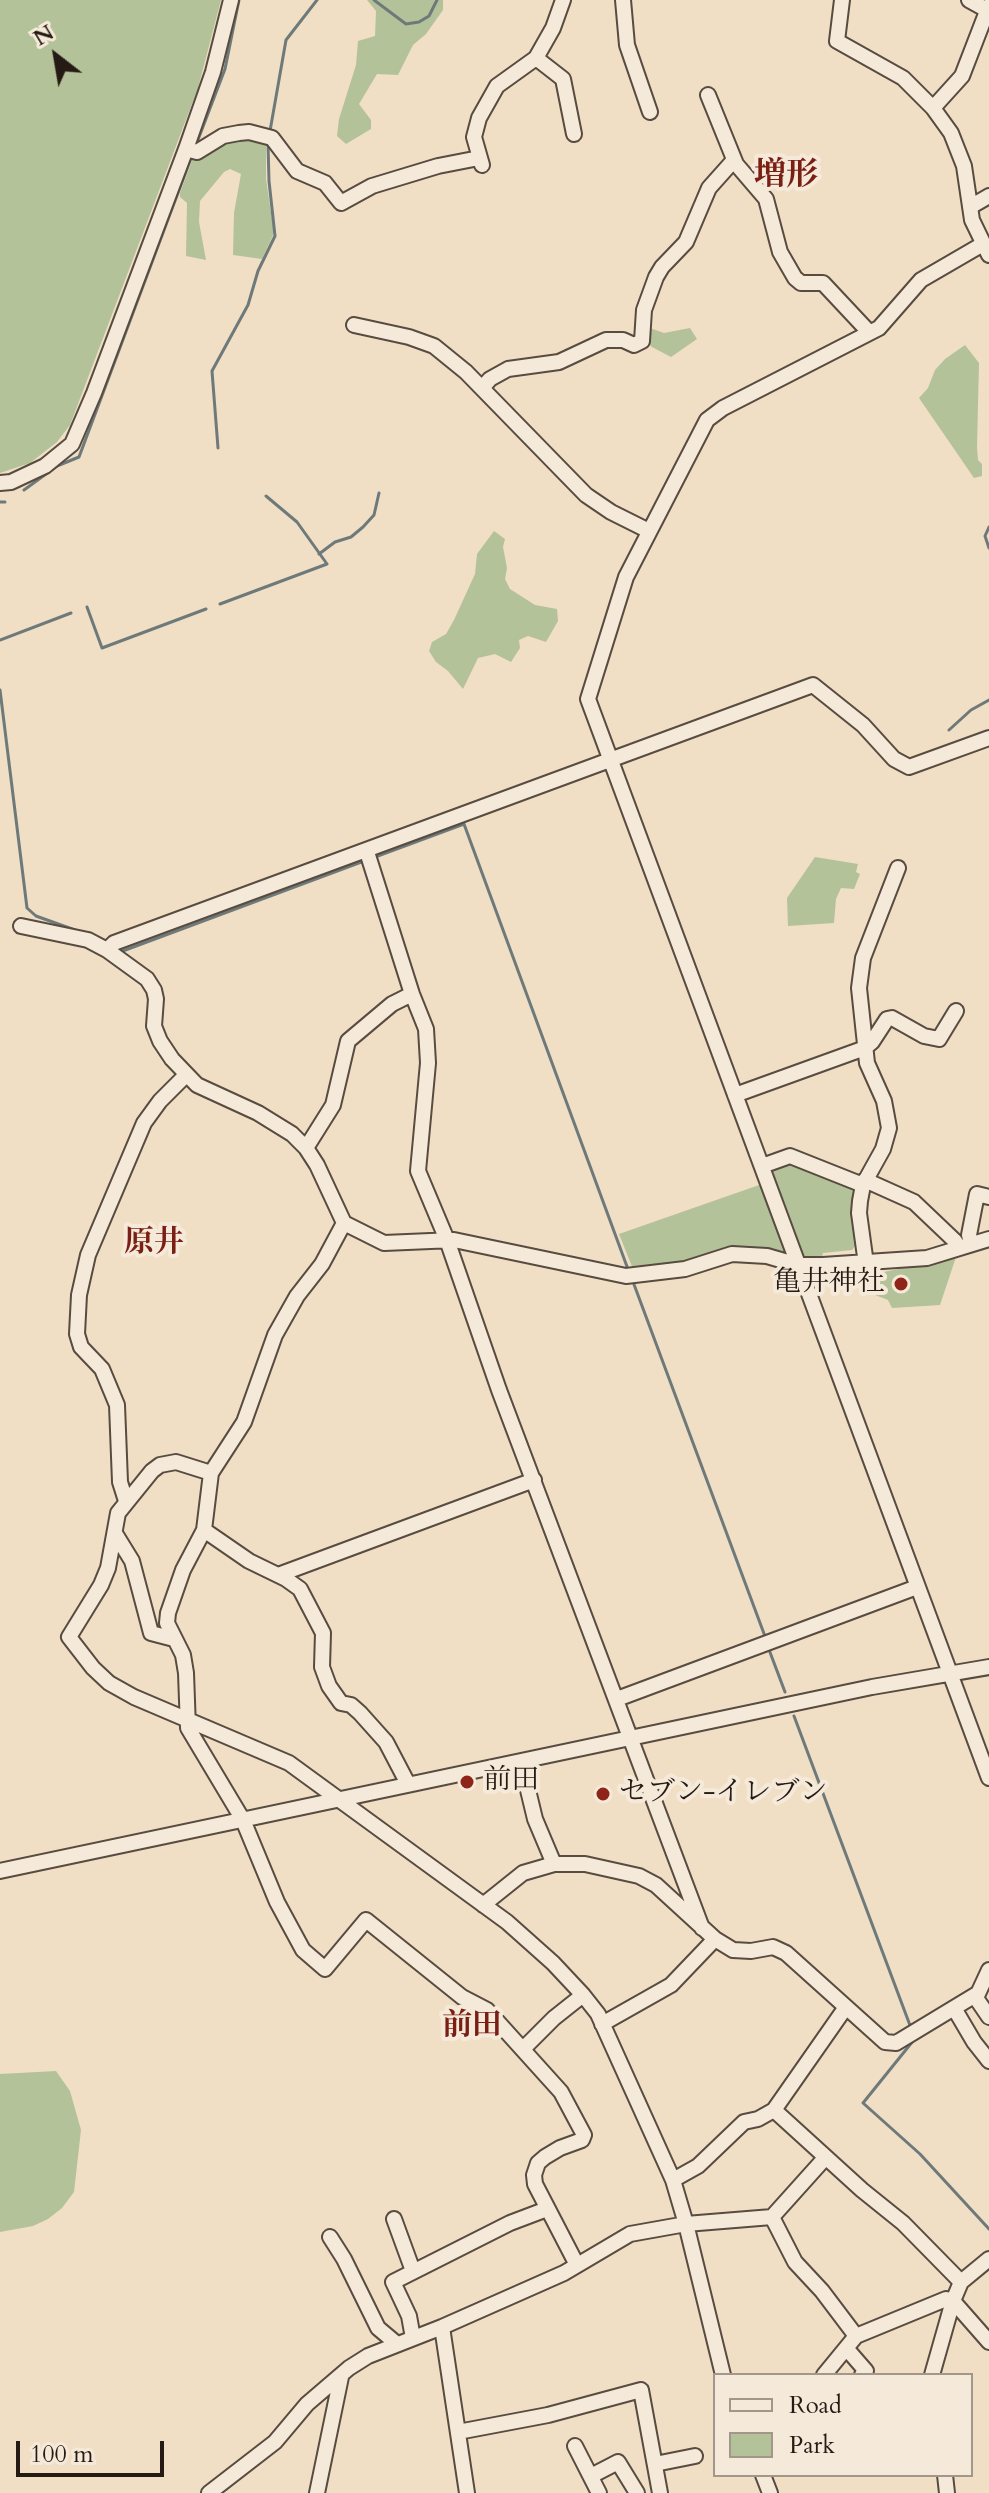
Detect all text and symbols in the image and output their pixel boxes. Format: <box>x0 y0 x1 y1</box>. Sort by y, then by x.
north arrow <box>16 16 96 96</box>
text: N <box>28 18 60 53</box>
district label: 増形 <box>754 158 818 196</box>
district label: 原井 <box>124 1226 184 1262</box>
place label: 亀井神社 <box>773 1267 885 1301</box>
marker: 亀井神社 <box>892 1275 910 1293</box>
place label: 前田 <box>483 1765 539 1799</box>
marker: 前田 <box>458 1773 476 1791</box>
place label: セブン-イレブン <box>619 1777 827 1811</box>
marker: セブン-イレブン <box>594 1785 612 1803</box>
district label: 前田 <box>442 2009 502 2045</box>
legend <box>713 2373 973 2477</box>
text: Road <box>789 2389 842 2422</box>
scale bar <box>20 2425 168 2475</box>
text: Park <box>789 2429 835 2462</box>
text: 100 m <box>30 2438 94 2471</box>

